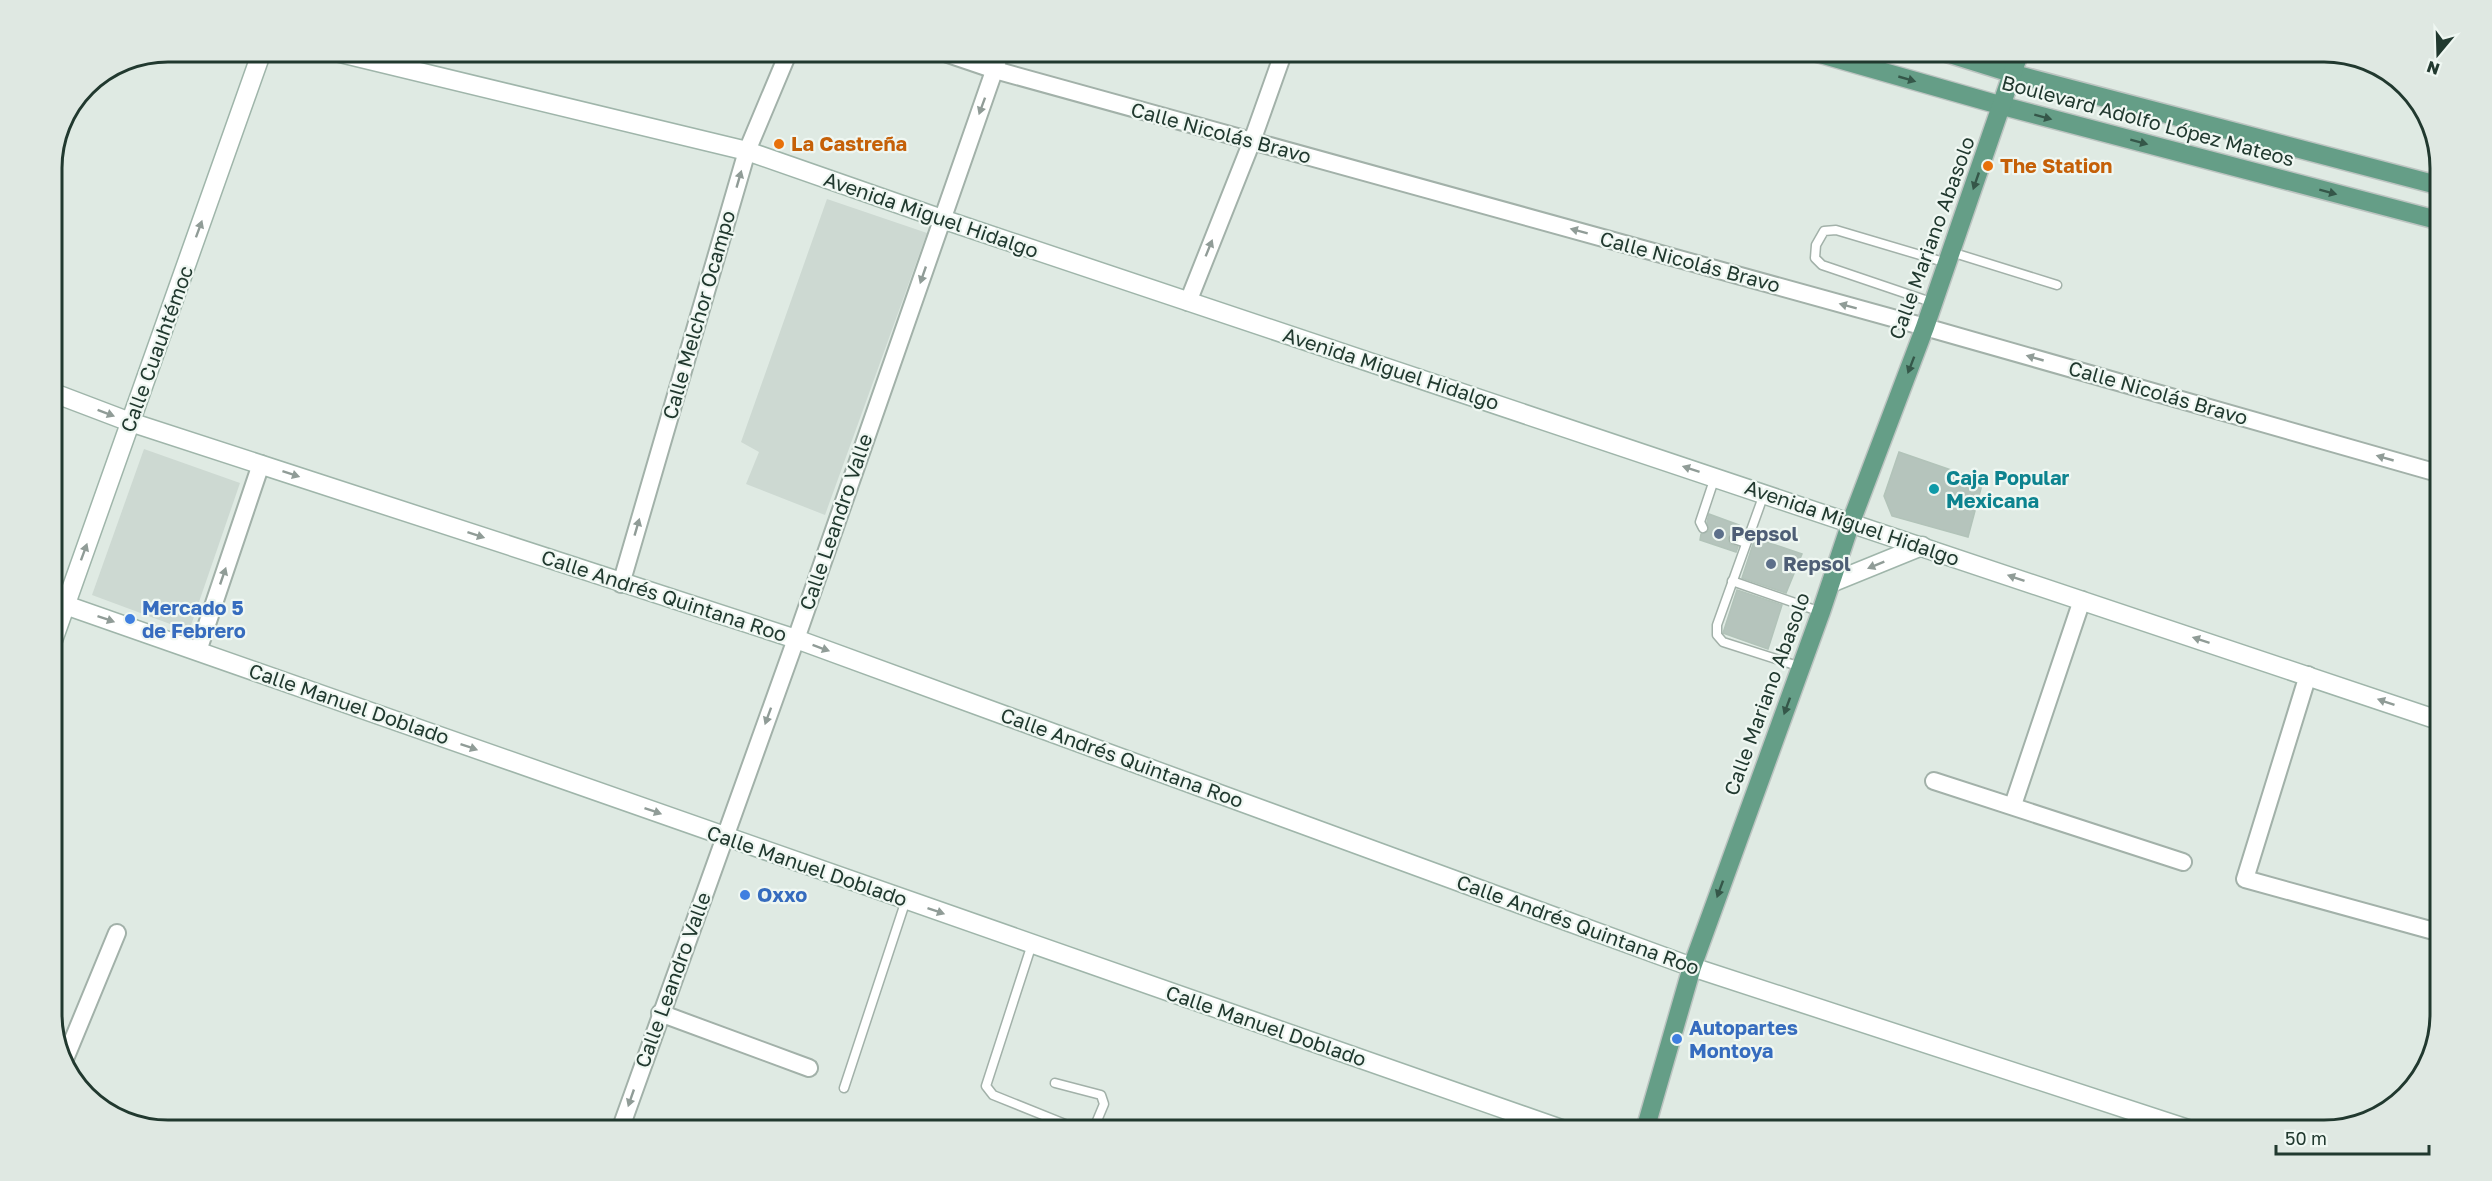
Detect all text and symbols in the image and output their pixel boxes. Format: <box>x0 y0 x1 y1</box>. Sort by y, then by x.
north arrow <box>2408 24 2468 84</box>
text: N <box>2424 57 2442 80</box>
street label: Boulevard Adolfo López Mateos <box>1999 69 2297 171</box>
one-way arrow <box>1898 75 1916 84</box>
street label: Calle Nicolás Bravo <box>1129 96 1314 168</box>
one-way arrow <box>977 97 987 115</box>
one-way arrow <box>2034 113 2052 122</box>
place label: La Castreña <box>791 131 907 155</box>
street label: Calle Mariano Abasolo <box>1883 133 1979 342</box>
marker: La Castreña <box>772 137 786 151</box>
one-way arrow <box>2130 138 2149 148</box>
place label: The Station <box>2000 153 2112 177</box>
marker: The Station <box>1981 159 1995 173</box>
street label: Avenida Miguel Hidalgo <box>821 166 1042 262</box>
one-way arrow <box>735 170 744 188</box>
one-way arrow <box>1971 172 1981 190</box>
one-way arrow <box>2319 187 2337 197</box>
street label: Calle Melchor Ocampo <box>657 208 739 422</box>
one-way arrow <box>195 220 205 238</box>
street label: Calle Nicolás Bravo <box>1598 225 1783 297</box>
one-way arrow <box>1570 226 1588 235</box>
one-way arrow <box>1205 238 1215 256</box>
street label: Calle Cuauhtémoc <box>115 262 197 435</box>
one-way arrow <box>917 266 927 284</box>
one-way arrow <box>1839 300 1857 310</box>
street label: Avenida Miguel Hidalgo <box>1280 322 1502 414</box>
one-way arrow <box>2026 353 2044 363</box>
street label: Calle Nicolás Bravo <box>2066 355 2251 429</box>
one-way arrow <box>1905 356 1915 374</box>
one-way arrow <box>97 409 115 418</box>
street label: Calle Leandro Valle <box>794 430 877 613</box>
one-way arrow <box>2375 452 2394 462</box>
one-way arrow <box>1682 464 1700 473</box>
place label: Caja Popular Mexicana <box>1946 465 2070 512</box>
one-way arrow <box>282 469 300 479</box>
street label: Avenida Miguel Hidalgo <box>1742 474 1963 570</box>
marker: Caja Popular Mexicana <box>1927 482 1941 496</box>
one-way arrow <box>633 518 643 536</box>
place label: Pepsol <box>1731 521 1799 545</box>
marker: Pepsol <box>1712 527 1726 541</box>
one-way arrow <box>467 531 485 541</box>
one-way arrow <box>80 543 90 561</box>
street label: Calle Andrés Quintana Roo <box>539 544 790 646</box>
place label: Repsol <box>1783 551 1851 575</box>
marker: Repsol <box>1764 557 1778 571</box>
one-way arrow <box>1867 560 1885 570</box>
one-way arrow <box>219 567 229 585</box>
one-way arrow <box>2007 573 2025 582</box>
street label: Calle Mariano Abasolo <box>1718 589 1814 798</box>
place label: Mercado 5 de Febrero <box>142 595 246 642</box>
marker: Mercado 5 de Febrero <box>123 612 137 626</box>
one-way arrow <box>98 614 116 624</box>
one-way arrow <box>2192 634 2210 644</box>
one-way arrow <box>812 644 830 653</box>
street label: Calle Manuel Doblado <box>246 657 453 749</box>
one-way arrow <box>2376 696 2394 706</box>
one-way arrow <box>1781 697 1791 715</box>
street label: Calle Andrés Quintana Roo <box>998 702 1247 812</box>
one-way arrow <box>763 707 773 725</box>
one-way arrow <box>460 742 478 752</box>
one-way arrow <box>644 807 662 817</box>
street label: Calle Manuel Doblado <box>704 819 911 911</box>
street label: Calle Andrés Quintana Roo <box>1454 869 1703 979</box>
one-way arrow <box>1715 880 1724 898</box>
place label: Oxxo <box>757 882 807 906</box>
marker: Oxxo <box>738 888 752 902</box>
street label: Calle Leandro Valle <box>629 889 715 1071</box>
one-way arrow <box>927 906 945 916</box>
street label: Calle Manuel Doblado <box>1163 979 1370 1071</box>
place label: Autopartes Montoya <box>1689 1015 1798 1062</box>
marker: Autopartes Montoya <box>1670 1032 1684 1046</box>
one-way arrow <box>626 1089 636 1107</box>
scale bar <box>2276 1118 2429 1156</box>
text: 50 m <box>2285 1127 2327 1149</box>

